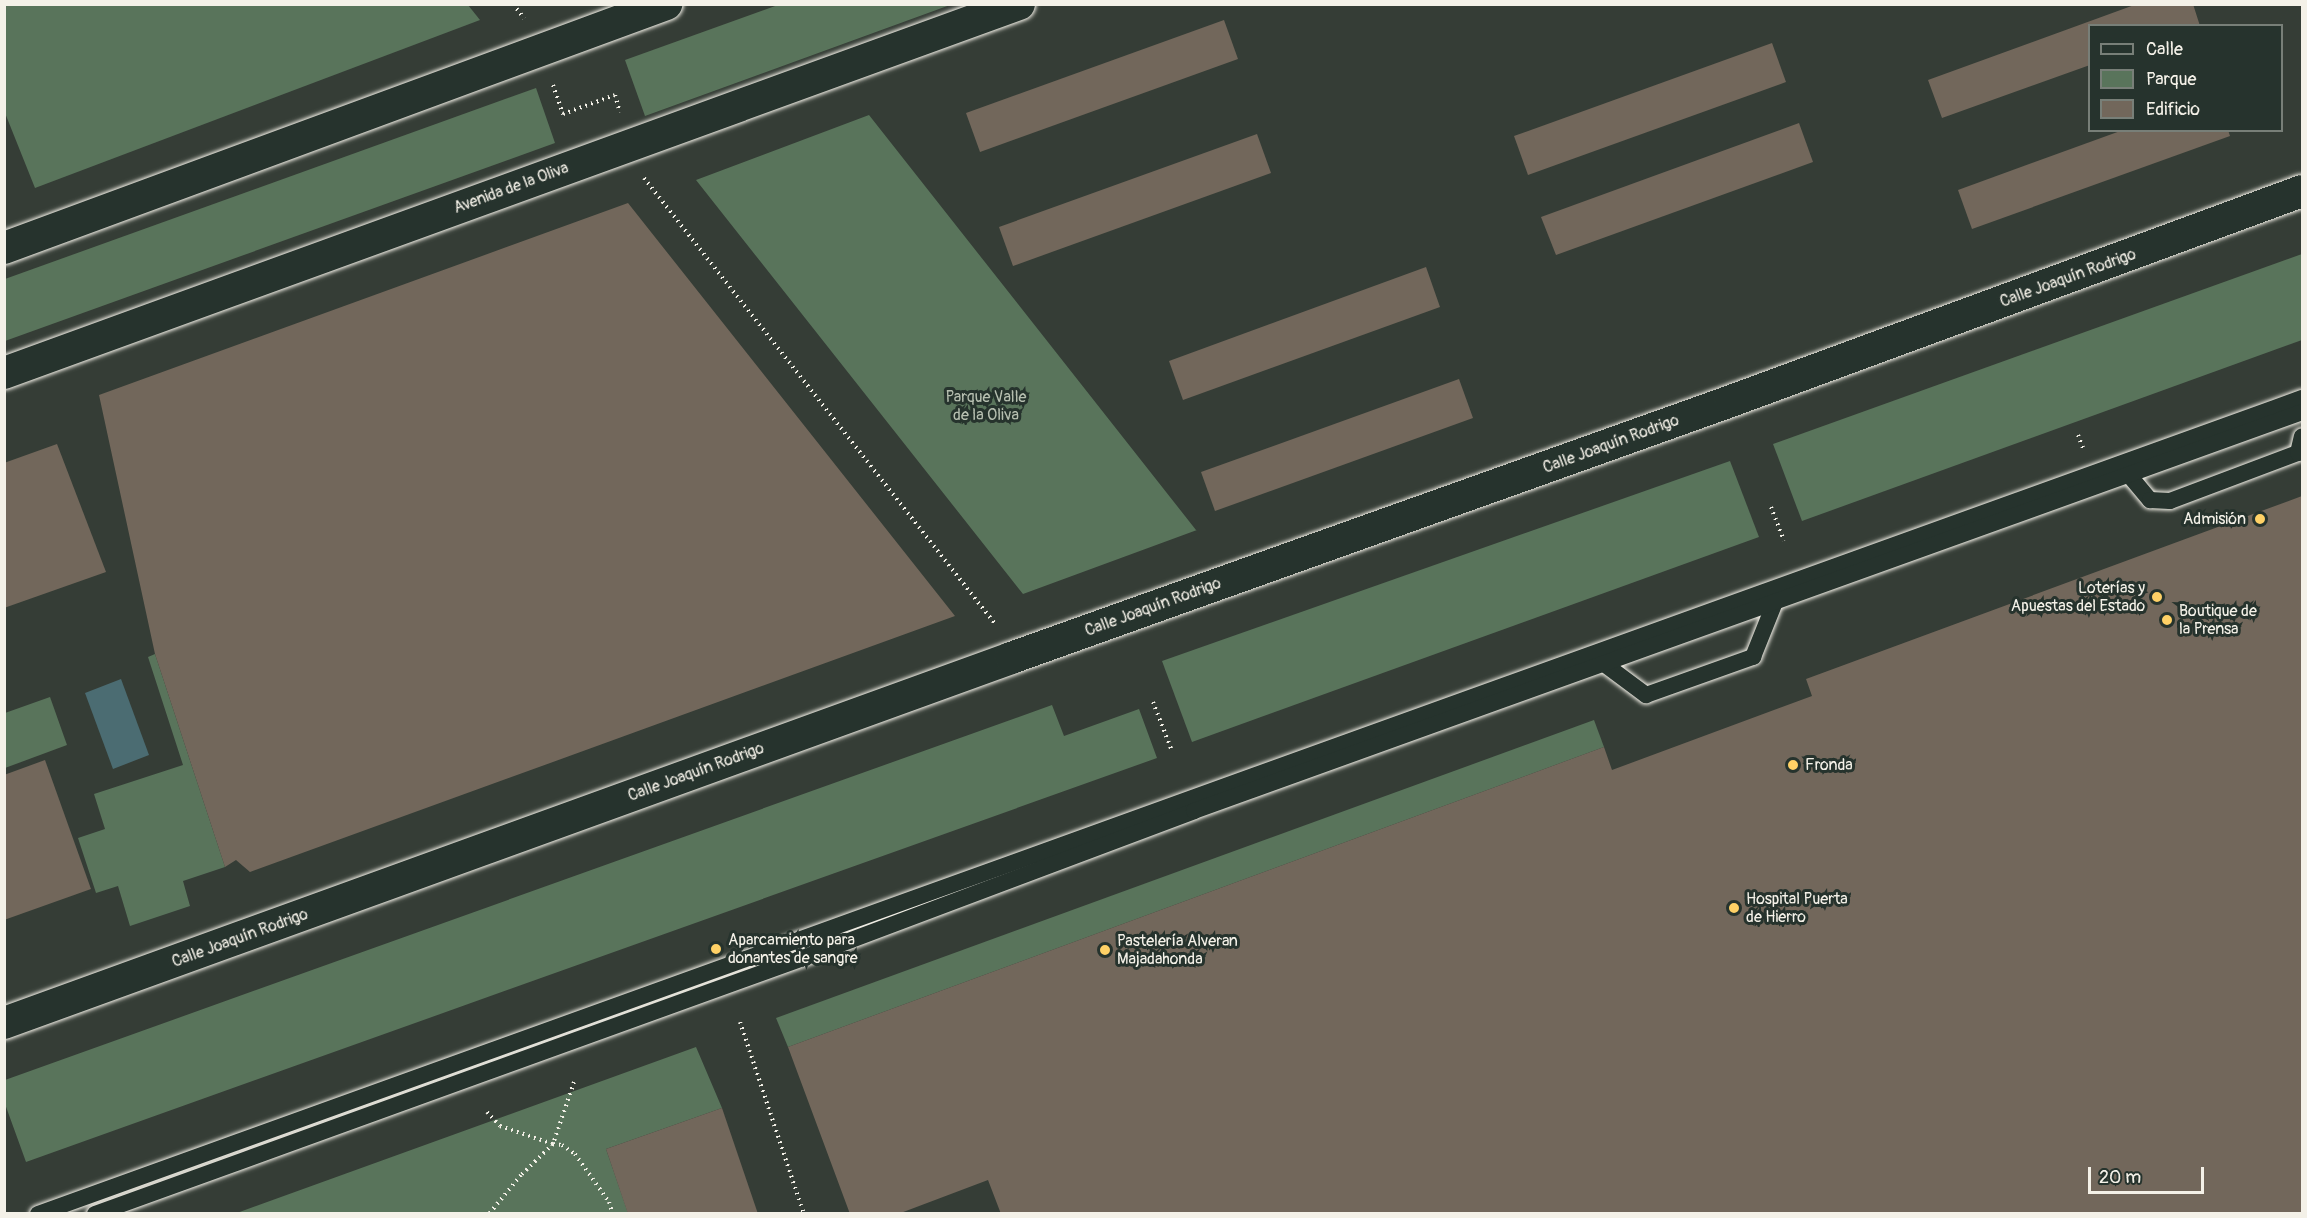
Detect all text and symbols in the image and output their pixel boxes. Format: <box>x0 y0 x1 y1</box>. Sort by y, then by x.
legend <box>2088 24 2283 132</box>
text: Calle <box>2146 38 2183 61</box>
text: Parque <box>2146 68 2196 91</box>
text: Edificio <box>2146 98 2200 121</box>
street label: Avenida de la Oliva <box>451 158 571 218</box>
street label: Calle Joaquín Rodrigo <box>1997 244 2139 312</box>
park label: Parque Valle de la Oliva <box>946 387 1026 425</box>
street label: Calle Joaquín Rodrigo <box>1540 410 1682 478</box>
place label: Admisión <box>2183 509 2246 529</box>
marker: Admisión <box>2251 510 2269 528</box>
street label: Calle Joaquín Rodrigo <box>1082 573 1224 641</box>
place label: Loterías y Apuestas del Estado <box>2011 578 2145 616</box>
marker: Loterías y Apuestas del Estado <box>2150 590 2164 604</box>
place label: Boutique de la Prensa <box>2179 601 2257 639</box>
marker: Boutique de la Prensa <box>2160 613 2174 627</box>
street label: Calle Joaquín Rodrigo <box>625 738 767 806</box>
place label: Fronda <box>1805 755 1853 775</box>
marker: Fronda <box>1786 758 1800 772</box>
place label: Hospital Puerta de Hierro <box>1746 889 1848 927</box>
marker: Hospital Puerta de Hierro <box>1727 901 1741 915</box>
street label: Calle Joaquín Rodrigo <box>169 904 311 972</box>
place label: Aparcamiento para donantes de sangre <box>728 930 858 968</box>
place label: Pastelería Alveran Majadahonda <box>1117 931 1238 969</box>
marker: Aparcamiento para donantes de sangre <box>709 942 723 956</box>
marker: Pastelería Alveran Majadahonda <box>1098 943 1112 957</box>
scale bar <box>2091 1155 2206 1193</box>
text: 20 m <box>2099 1166 2141 1189</box>

